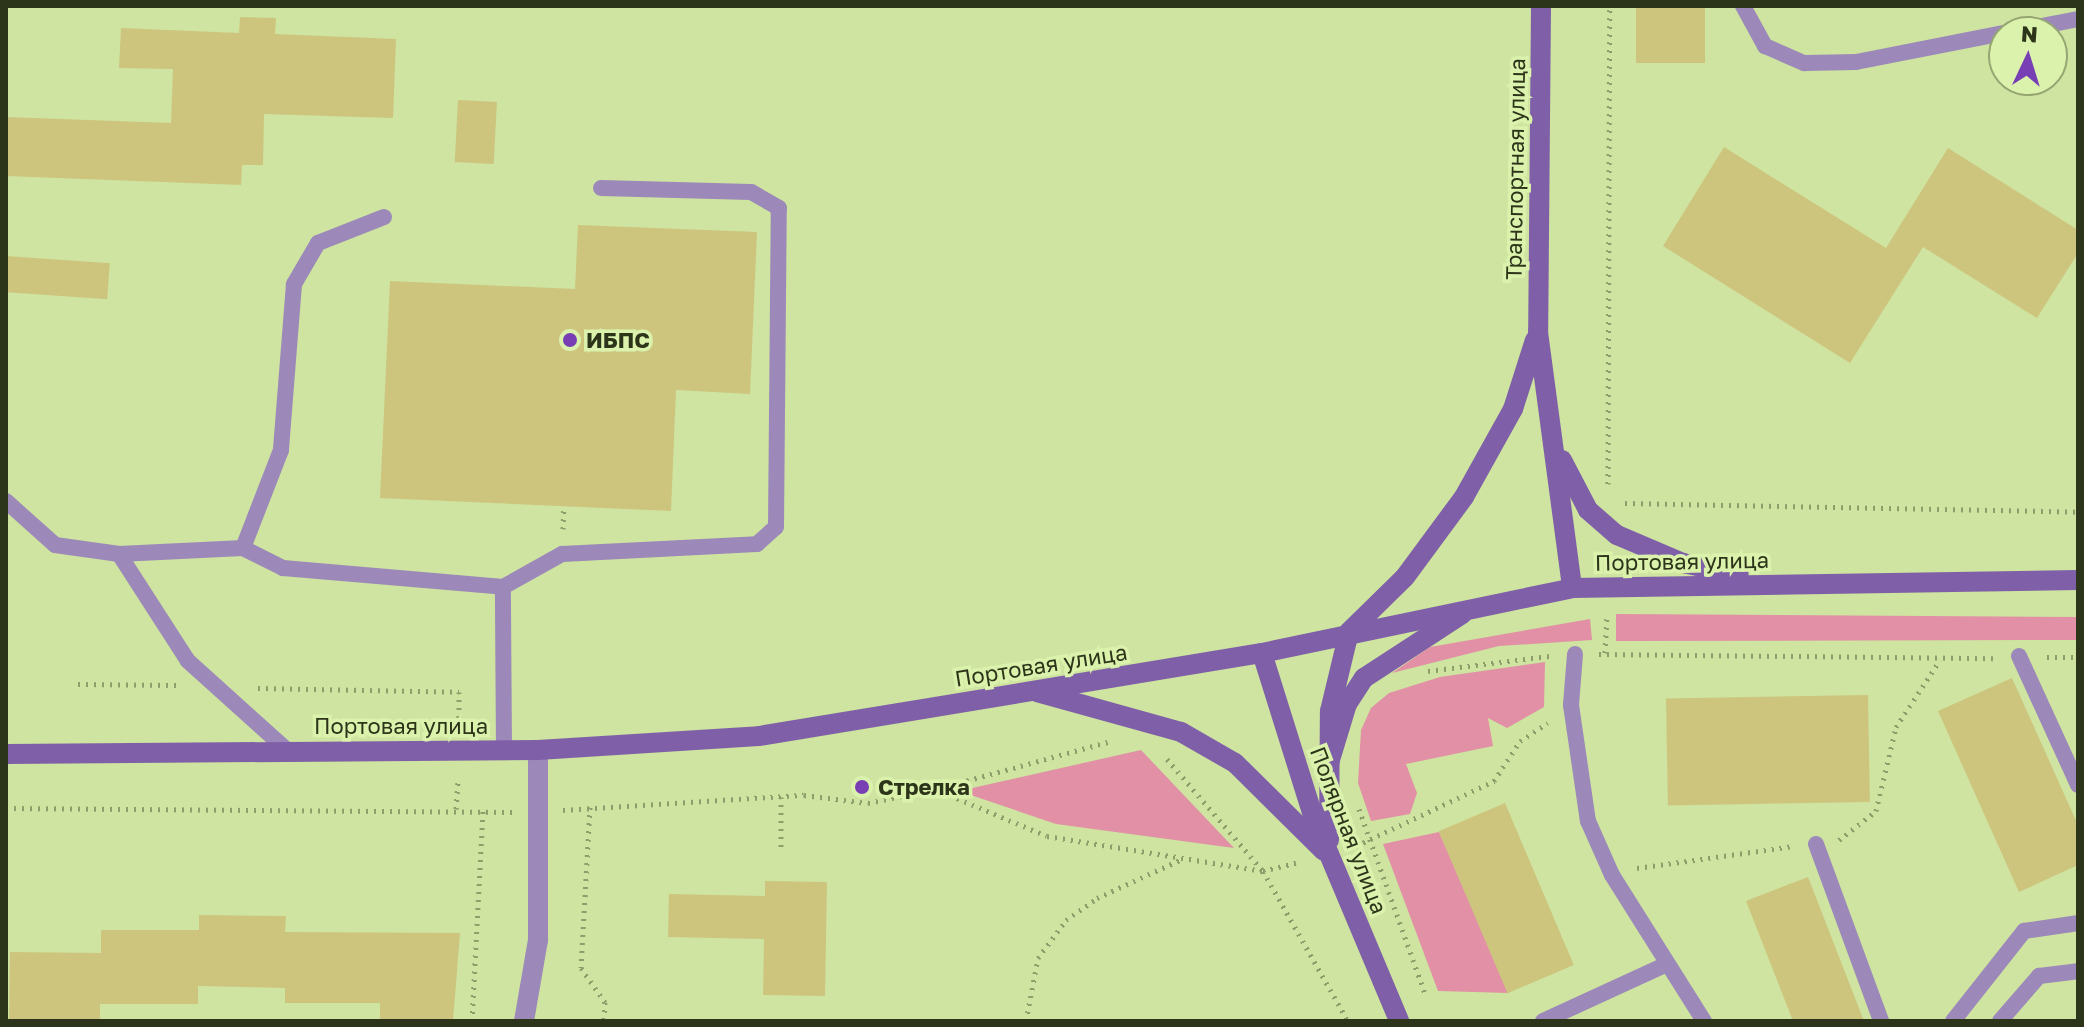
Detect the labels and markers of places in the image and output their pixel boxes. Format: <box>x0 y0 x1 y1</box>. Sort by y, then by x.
place label: ИБПС <box>586 327 650 353</box>
marker: ИБПС <box>561 331 579 349</box>
place label: Стрелка <box>878 774 970 800</box>
marker: Стрелка <box>853 778 871 796</box>

